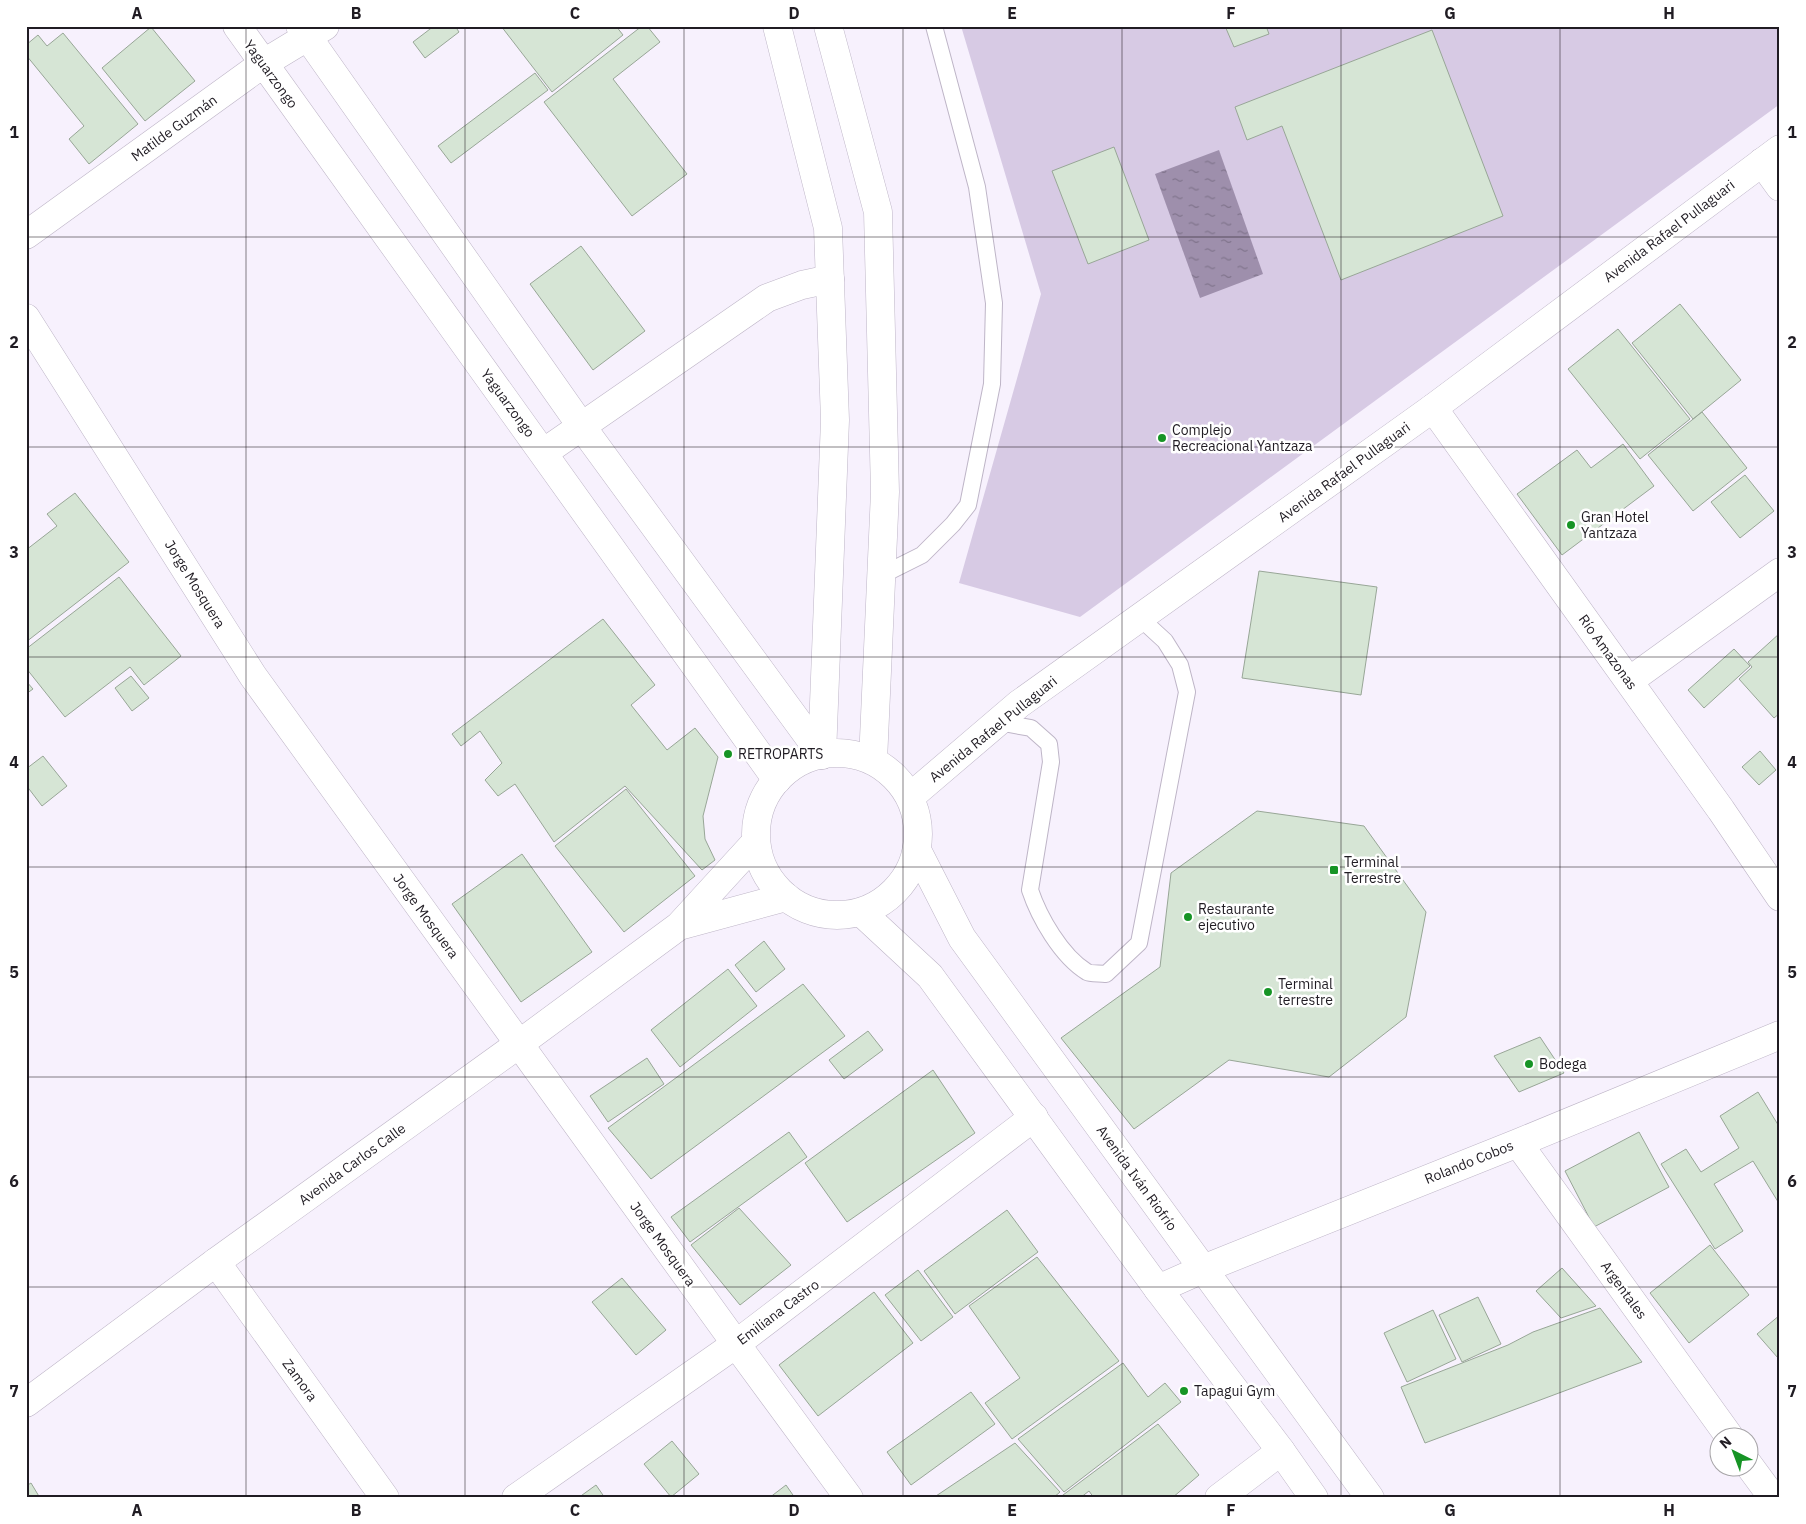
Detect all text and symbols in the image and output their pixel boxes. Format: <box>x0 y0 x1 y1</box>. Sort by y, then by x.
text: A <box>132 3 143 23</box>
text: B <box>351 3 362 23</box>
text: C <box>570 3 580 23</box>
text: D <box>788 3 800 23</box>
text: E <box>1007 3 1017 23</box>
text: F <box>1226 3 1236 23</box>
text: G <box>1444 3 1456 23</box>
text: H <box>1663 3 1675 23</box>
street label: Yaguarzongo <box>240 36 302 112</box>
street label: Matilde Guzmán <box>127 91 221 165</box>
text: 1 <box>9 122 19 142</box>
text: 1 <box>1787 122 1797 142</box>
street label: Avenida Rafael Pullaguari <box>1600 176 1738 286</box>
text: 2 <box>9 332 19 352</box>
text: 2 <box>1787 332 1797 352</box>
street label: Yaguarzongo <box>477 365 539 441</box>
street label: Avenida Rafael Pullaguari <box>1274 418 1414 526</box>
place label: Complejo Recreacional Yantzaza <box>1172 421 1313 455</box>
marker: Complejo Recreacional Yantzaza <box>1156 432 1168 444</box>
place label: Gran Hotel Yantzaza <box>1581 508 1649 542</box>
marker: Gran Hotel Yantzaza <box>1565 519 1577 531</box>
street label: Jorge Mosquera <box>161 537 230 632</box>
text: 3 <box>9 542 19 562</box>
text: 3 <box>1787 542 1797 562</box>
street label: Río Amazonas <box>1575 611 1641 693</box>
street label: Avenida Rafael Pullaguari <box>925 672 1061 786</box>
place label: RETROPARTS <box>738 745 823 763</box>
marker: RETROPARTS <box>722 748 734 760</box>
text: 4 <box>9 752 19 772</box>
text: 4 <box>1787 752 1797 772</box>
place label: Terminal Terrestre <box>1344 853 1401 887</box>
marker: Terminal Terrestre <box>1328 864 1340 876</box>
street label: Jorge Mosquera <box>389 870 463 962</box>
place label: Restaurante ejecutivo <box>1198 900 1275 934</box>
marker: Restaurante ejecutivo <box>1182 911 1194 923</box>
text: 5 <box>9 962 19 982</box>
text: 5 <box>1787 962 1797 982</box>
place label: Terminal terrestre <box>1278 975 1333 1009</box>
marker: Terminal terrestre <box>1262 986 1274 998</box>
place label: Bodega <box>1539 1055 1587 1073</box>
marker: Bodega <box>1523 1058 1535 1070</box>
street label: Avenida Carlos Calle <box>295 1119 409 1209</box>
street label: Avenida Iván Riofrío <box>1093 1122 1181 1234</box>
street label: Rolando Cobos <box>1422 1136 1516 1188</box>
text: 6 <box>9 1171 19 1191</box>
text: 6 <box>1787 1171 1797 1191</box>
street label: Jorge Mosquera <box>626 1198 700 1290</box>
street label: Argentales <box>1597 1257 1651 1323</box>
street label: Emiliana Castro <box>733 1275 823 1349</box>
street label: Zamora <box>279 1355 322 1405</box>
text: 7 <box>9 1381 19 1401</box>
text: 7 <box>1787 1381 1797 1401</box>
place label: Tapagui Gym <box>1194 1382 1275 1400</box>
marker: Tapagui Gym <box>1178 1385 1190 1397</box>
north arrow <box>1708 1426 1758 1476</box>
text: N <box>1716 1432 1735 1452</box>
text: A <box>132 1500 143 1520</box>
text: B <box>351 1500 362 1520</box>
text: C <box>570 1500 580 1520</box>
text: D <box>788 1500 800 1520</box>
text: E <box>1007 1500 1017 1520</box>
text: F <box>1226 1500 1236 1520</box>
text: G <box>1444 1500 1456 1520</box>
text: H <box>1663 1500 1675 1520</box>

